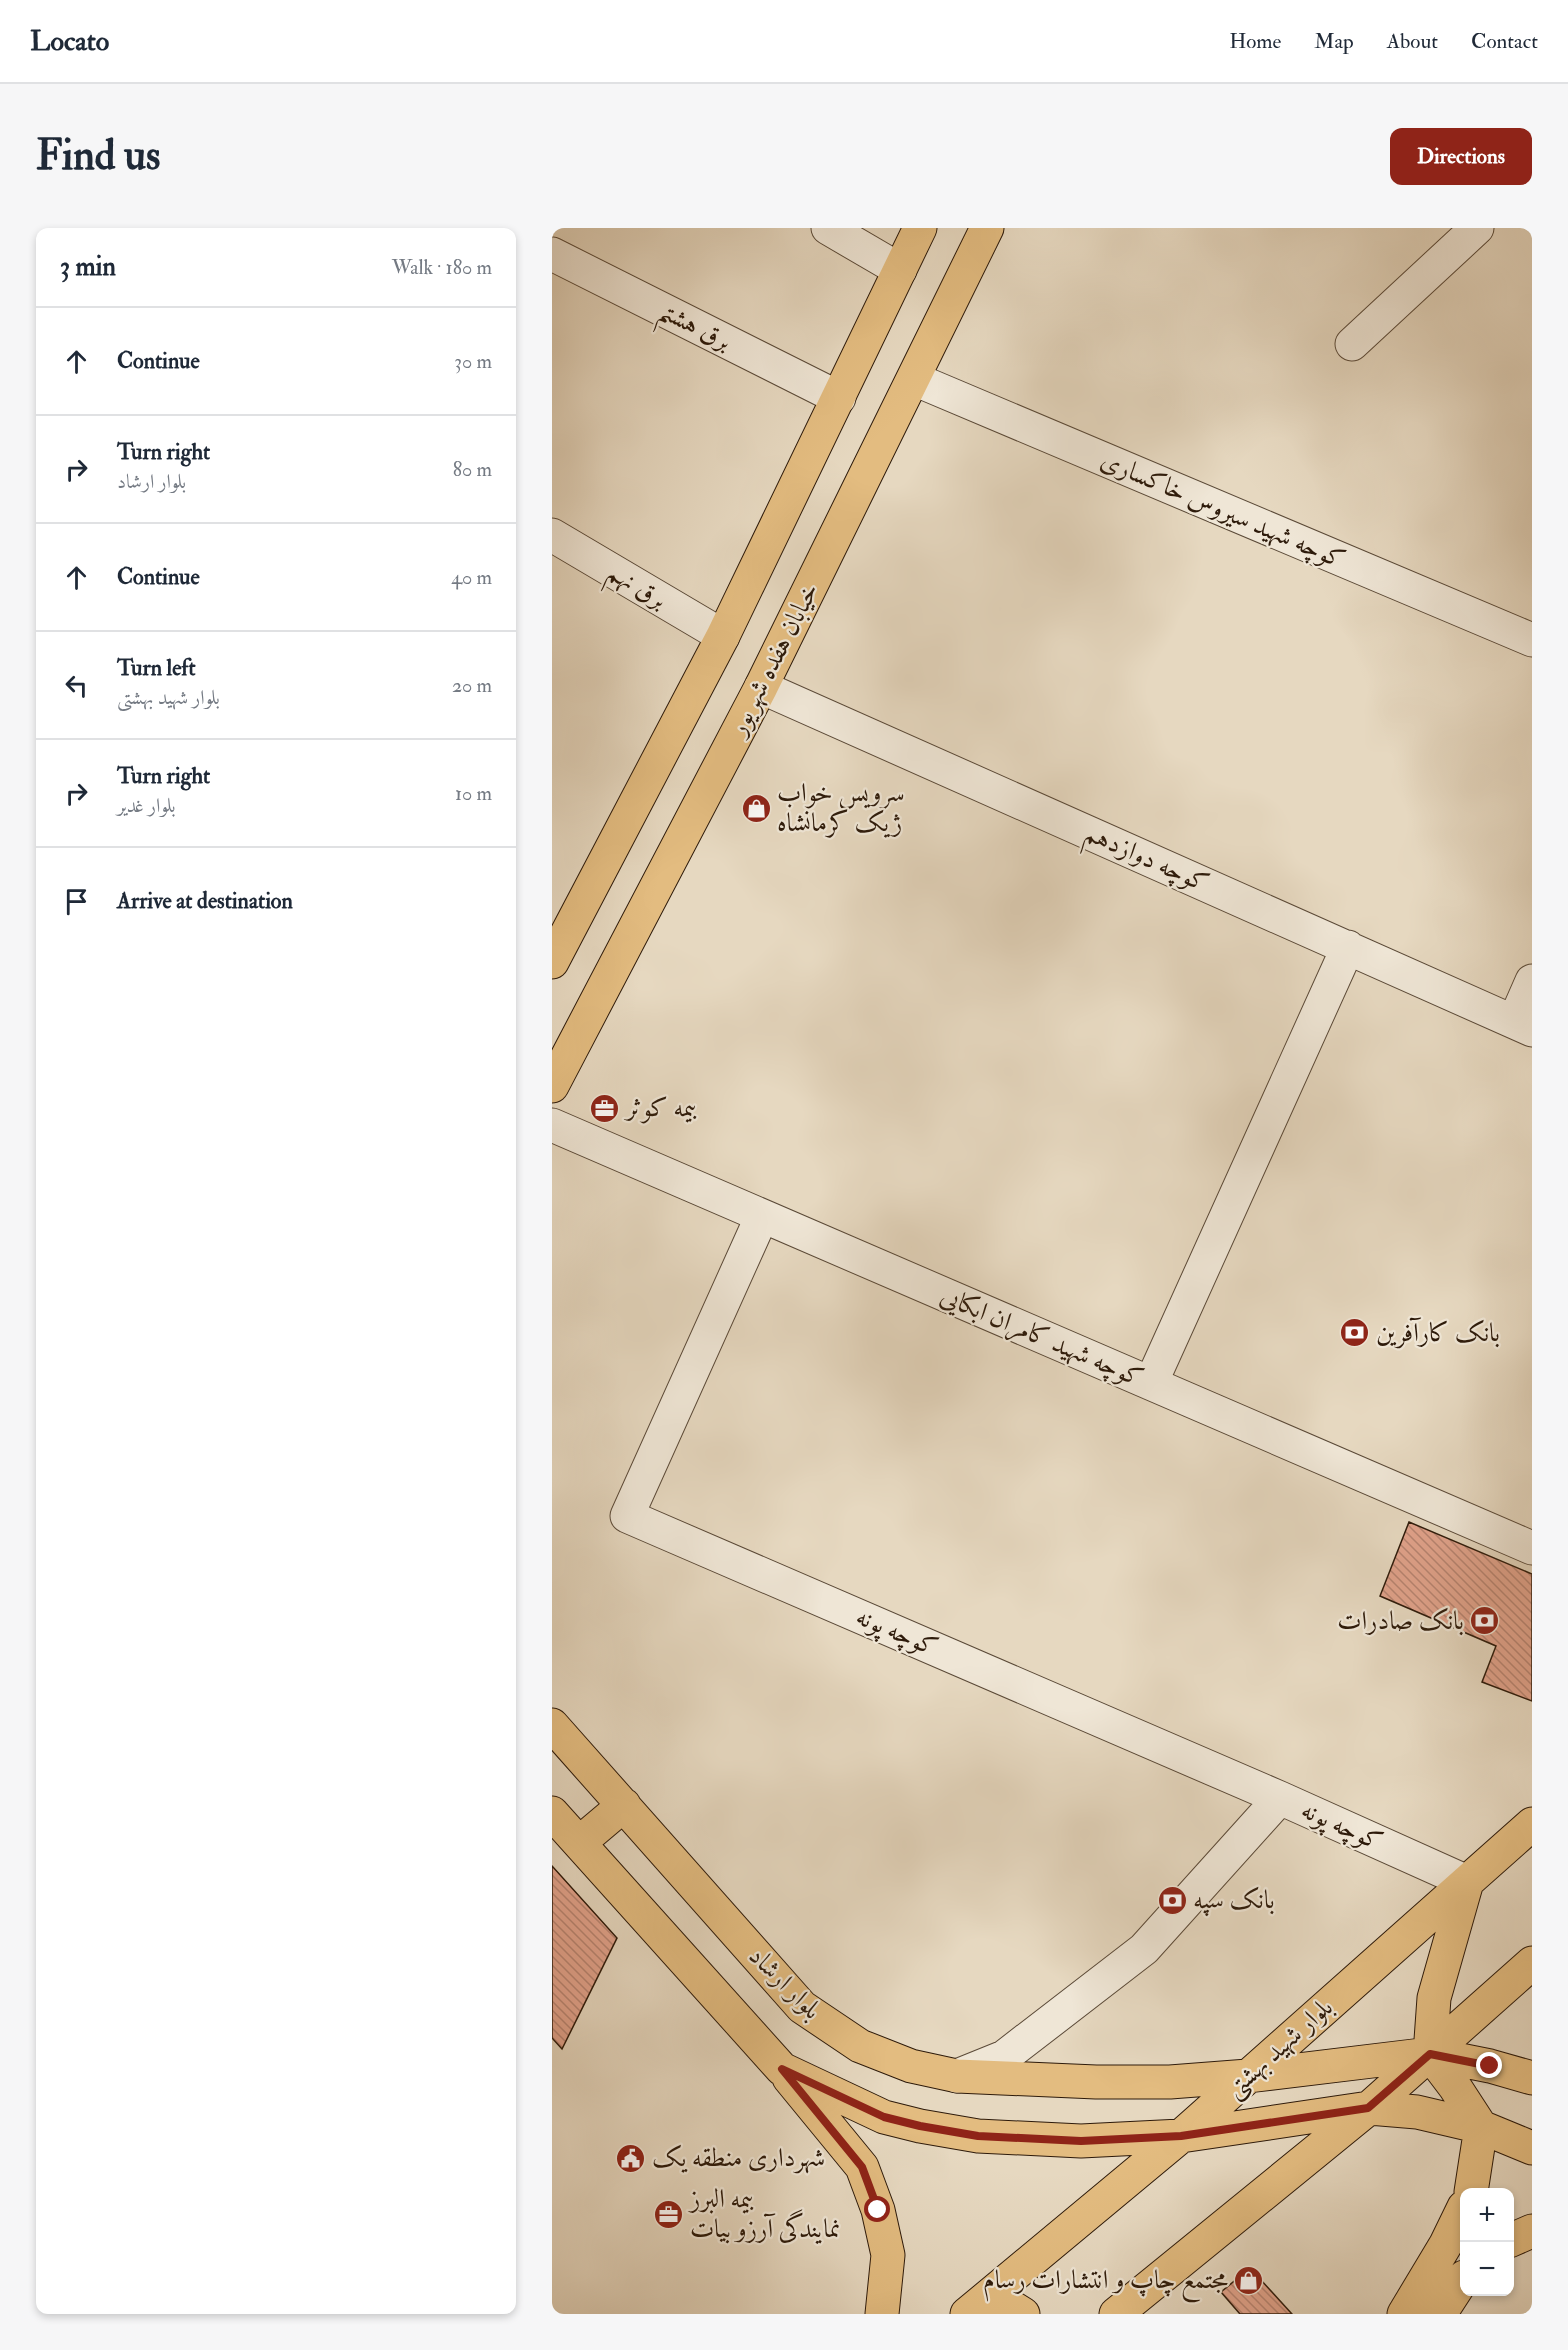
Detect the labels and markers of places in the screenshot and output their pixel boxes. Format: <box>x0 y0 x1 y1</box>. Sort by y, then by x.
place label: سرویس خواب ژیک کرمانشاه <box>777 777 905 839</box>
shop icon: سرویس خواب ژیک کرمانشاه <box>740 792 772 824</box>
office icon: بیمه کوثر <box>589 1092 621 1124</box>
place label: بیمه کوثر <box>623 1092 697 1124</box>
bank icon: بانک کارآفرین <box>1339 1317 1371 1349</box>
place label: بانک کارآفرین <box>1376 1317 1500 1349</box>
place label: بانک صادرات <box>1337 1605 1464 1637</box>
bank icon: بانک صادرات <box>1469 1605 1501 1637</box>
bank icon: بانک سپه <box>1156 1884 1188 1916</box>
place label: بانک سپه <box>1193 1884 1275 1917</box>
public building icon: شهرداری منطقه یک <box>615 2142 647 2174</box>
place label: شهرداری منطقه یک <box>652 2142 825 2174</box>
place label: بیمه البرز نمایندگی آرزو بیات <box>687 2183 841 2245</box>
office icon: بیمه البرز نمایندگی آرزو بیات <box>653 2198 685 2230</box>
place label: مجتمع چاپ و انتشارات رسام <box>983 2264 1228 2303</box>
shop icon: مجتمع چاپ و انتشارات رسام <box>1233 2264 1265 2296</box>

